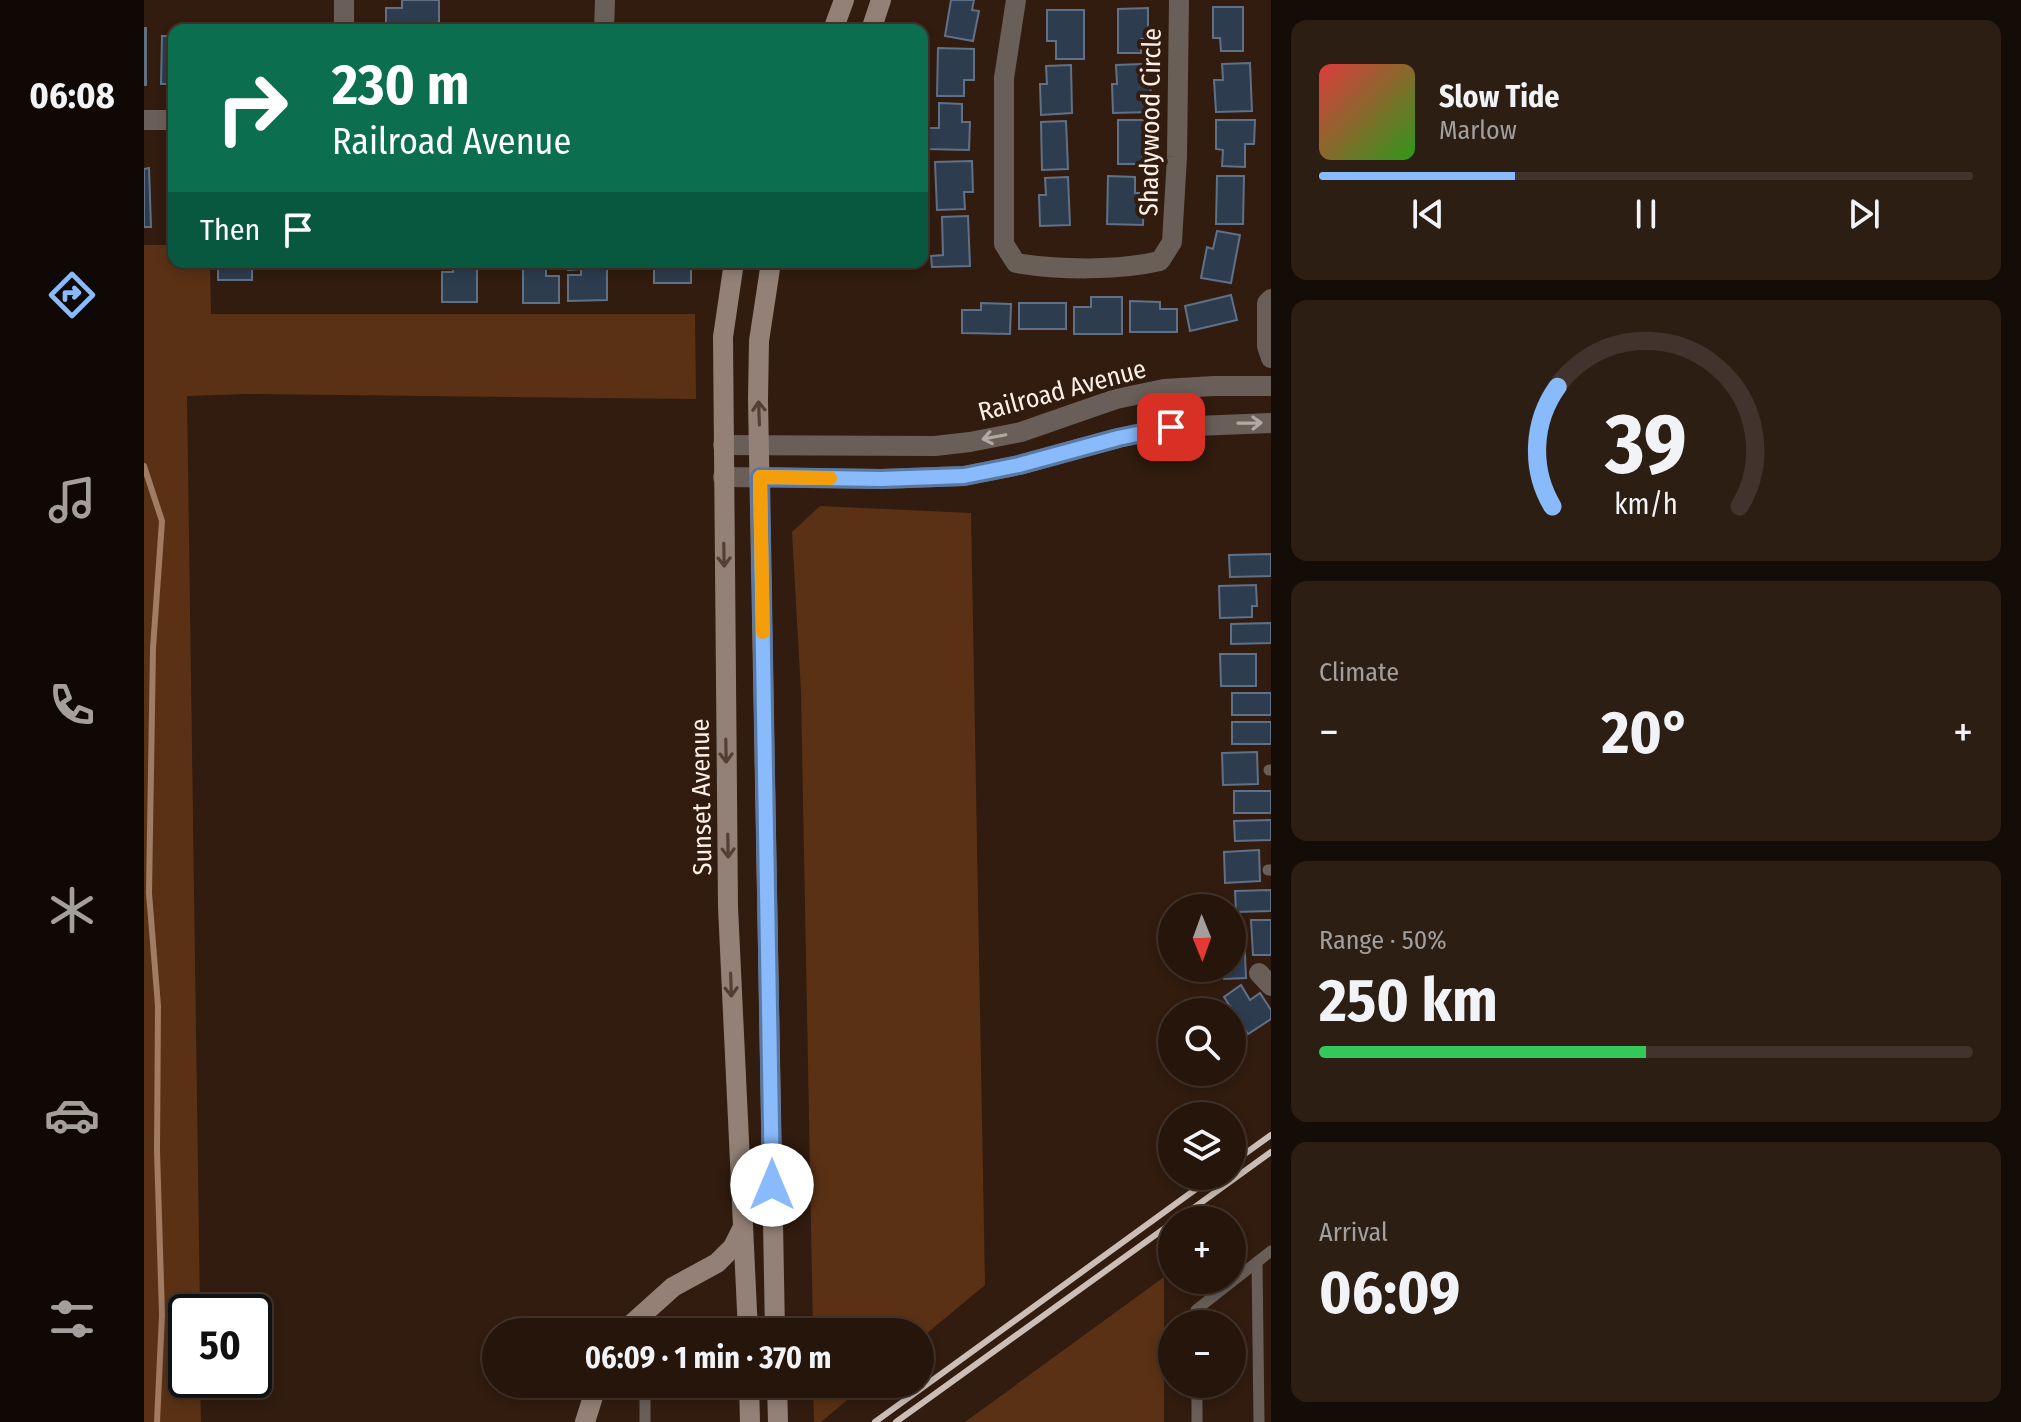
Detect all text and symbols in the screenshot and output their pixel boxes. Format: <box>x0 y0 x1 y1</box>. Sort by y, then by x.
street label: Shadywood Circle <box>1133 28 1168 216</box>
text: 230 m <box>332 52 469 119</box>
icon: right <box>200 56 304 160</box>
text: 06:08 <box>29 74 115 118</box>
text: Slow Tide <box>1439 79 1560 115</box>
text: Marlow <box>1439 115 1517 146</box>
text: Railroad Avenue <box>332 120 571 164</box>
icon: previous <box>1406 192 1450 236</box>
icon: pause <box>1624 192 1668 236</box>
icon: next <box>1842 192 1886 236</box>
icon: arrive <box>276 208 320 252</box>
text: Then <box>200 212 260 248</box>
icon: directions <box>44 267 100 323</box>
street label: Railroad Avenue <box>975 353 1150 428</box>
pin <box>1137 393 1205 461</box>
text: 39 <box>1604 394 1687 494</box>
one-way arrow <box>751 400 766 427</box>
icon: arrive <box>1149 405 1193 449</box>
one-way arrow <box>1236 416 1263 431</box>
one-way arrow <box>981 431 1007 446</box>
icon: music <box>44 472 100 528</box>
text: km/h <box>1614 487 1678 522</box>
one-way arrow <box>716 541 732 568</box>
text: Climate <box>1319 657 1399 688</box>
icon: phone <box>44 677 100 733</box>
text: 20° <box>1602 697 1690 769</box>
text: − <box>1319 706 1339 759</box>
text: + <box>1953 706 1973 759</box>
street label: Sunset Avenue <box>685 718 718 876</box>
one-way arrow <box>719 737 734 764</box>
one-way arrow <box>720 832 735 859</box>
icon: climate <box>44 882 100 938</box>
north arrow <box>1158 894 1246 982</box>
map controls <box>1158 894 1246 1398</box>
text: Range · 50% <box>1319 925 1447 956</box>
text: 250 km <box>1319 965 1498 1037</box>
one-way arrow <box>724 971 739 998</box>
button: search <box>1158 998 1246 1086</box>
icon: car <box>44 1087 100 1143</box>
button: layers <box>1158 1102 1246 1190</box>
position arrow <box>730 1143 814 1227</box>
button: + <box>1158 1206 1246 1294</box>
text: Arrival <box>1319 1217 1388 1248</box>
text: 06:09 <box>1319 1257 1460 1329</box>
icon: filters <box>44 1291 100 1347</box>
speed limit sign: 50 <box>168 1294 272 1398</box>
button: − <box>1158 1310 1246 1398</box>
text: 06:09 · 1 min · 370 m <box>585 1340 831 1376</box>

